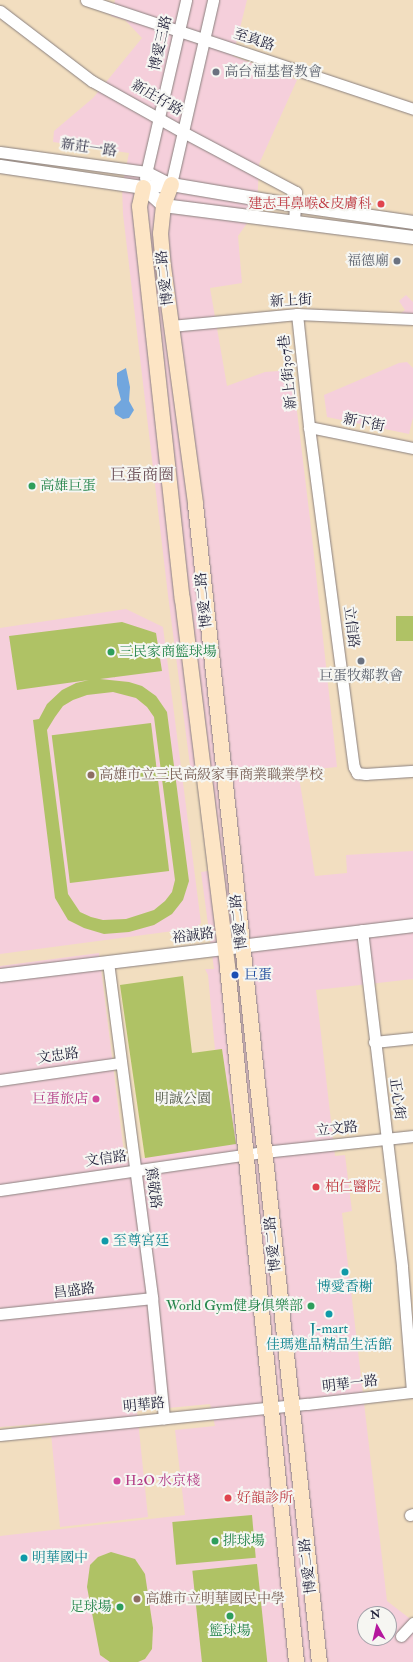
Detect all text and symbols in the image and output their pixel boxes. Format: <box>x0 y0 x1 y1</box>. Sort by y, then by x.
street label: 博愛三路 <box>147 14 175 72</box>
street label: 至真路 <box>231 26 277 54</box>
place label: 高台福基督教會 <box>224 64 322 80</box>
marker: 高台福基督教會 <box>211 67 221 77</box>
street label: 新庄仔路 <box>129 77 185 119</box>
street label: 新莊一路 <box>60 136 118 160</box>
place label: 建志耳鼻喉&皮膚科 <box>248 196 372 212</box>
marker: 建志耳鼻喉&皮膚科 <box>375 198 387 210</box>
street label: 博愛二路 <box>153 249 177 307</box>
place label: 福德廟 <box>347 253 389 269</box>
marker: 福德廟 <box>392 256 402 266</box>
street label: 新上街 <box>270 292 312 310</box>
street label: 新上街307巷 <box>276 334 300 410</box>
street label: 新下街 <box>342 411 386 435</box>
district label: 巨蛋商圈 <box>110 465 174 485</box>
place label: 高雄巨蛋 <box>40 478 96 494</box>
marker: 高雄巨蛋 <box>27 481 37 491</box>
street label: 博愛二路 <box>193 571 215 629</box>
street label: 立信路 <box>340 605 362 649</box>
place label: 三民家商籃球場 <box>119 644 217 660</box>
marker: 三民家商籃球場 <box>106 647 116 657</box>
marker: 巨蛋牧鄰教會 <box>356 656 366 666</box>
place label: 巨蛋牧鄰教會 <box>319 668 403 684</box>
place label: 高雄市立三民高級家事商業職業學校 <box>99 767 323 783</box>
marker: 高雄市立三民高級家事商業職業學校 <box>86 770 96 780</box>
street label: 博愛二路 <box>227 893 251 951</box>
street label: 裕誠路 <box>171 925 215 947</box>
place label: 巨蛋 <box>244 967 272 983</box>
marker: 巨蛋 <box>229 969 241 981</box>
street label: 文忠路 <box>36 1045 80 1067</box>
street label: 正心街 <box>386 1077 408 1121</box>
place label: 巨蛋旅店 <box>32 1091 88 1107</box>
park label: 明誠公園 <box>155 1091 211 1107</box>
marker: 巨蛋旅店 <box>91 1094 101 1104</box>
street label: 立文路 <box>315 1118 359 1140</box>
street label: 文信路 <box>84 1148 128 1170</box>
street label: 篤敬路 <box>142 1166 164 1210</box>
place label: 柏仁醫院 <box>325 1179 381 1195</box>
marker: 柏仁醫院 <box>310 1181 322 1193</box>
street label: 博愛二路 <box>262 1215 284 1273</box>
place label: 至尊宮廷 <box>113 1233 169 1249</box>
marker: 至尊宮廷 <box>100 1236 110 1246</box>
marker: 博愛香榭 <box>340 1267 350 1277</box>
place label: 博愛香榭 <box>317 1279 373 1295</box>
street label: 昌盛路 <box>52 1280 96 1302</box>
place label: World Gym健身俱樂部 <box>166 1298 303 1314</box>
marker: World Gym健身俱樂部 <box>306 1301 316 1311</box>
marker: J-mart 佳瑪進品精品生活館 <box>324 1309 334 1319</box>
place label: J-mart 佳瑪進品精品生活館 <box>266 1321 392 1354</box>
street label: 明華一路 <box>321 1372 379 1396</box>
street label: 明華路 <box>122 1394 166 1416</box>
place label: H2O 水京棧 <box>125 1473 200 1489</box>
marker: H2O 水京棧 <box>112 1476 122 1486</box>
place label: 好韻診所 <box>237 1490 293 1506</box>
marker: 好韻診所 <box>222 1492 234 1504</box>
place label: 排球場 <box>223 1533 265 1549</box>
marker: 排球場 <box>210 1536 220 1546</box>
street label: 博愛二路 <box>296 1537 320 1595</box>
place label: 明華國中 <box>32 1550 88 1566</box>
marker: 明華國中 <box>19 1553 29 1563</box>
place label: 高雄市立明華國民中學 <box>145 1591 285 1607</box>
marker: 高雄市立明華國民中學 <box>132 1594 142 1604</box>
place label: 足球場 <box>70 1599 112 1615</box>
marker: 足球場 <box>115 1602 125 1612</box>
north arrow <box>357 1606 397 1646</box>
text: N <box>370 1607 381 1622</box>
marker: 籃球場 <box>225 1611 235 1621</box>
place label: 籃球場 <box>209 1623 251 1639</box>

